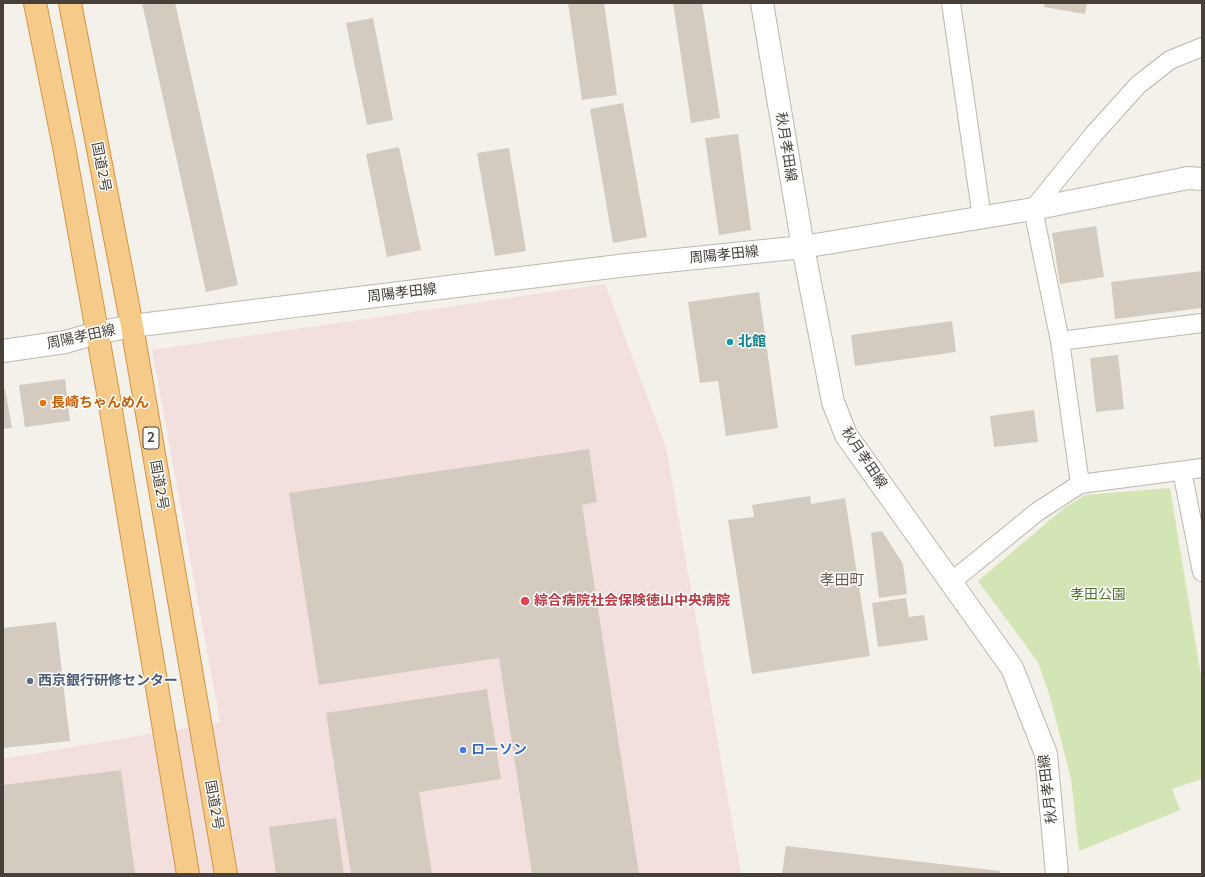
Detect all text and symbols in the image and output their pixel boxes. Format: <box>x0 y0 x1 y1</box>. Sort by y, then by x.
street label: 秋月孝田線 <box>772 111 800 183</box>
street label: 国道2号 <box>88 141 114 193</box>
street label: 周陽孝田線 <box>688 243 760 267</box>
street label: 周陽孝田線 <box>366 280 438 306</box>
street label: 周陽孝田線 <box>45 322 117 352</box>
place label: 北館 <box>738 334 766 350</box>
marker: 北館 <box>725 337 735 347</box>
place label: 長崎ちゃんめん <box>51 395 149 411</box>
marker: 長崎ちゃんめん <box>38 398 48 408</box>
street label: 秋月孝田線 <box>837 424 891 492</box>
road number: 2 <box>143 427 159 449</box>
street label: 国道2号 <box>146 459 172 511</box>
district label: 孝田町 <box>820 571 864 589</box>
park label: 孝田公園 <box>1070 587 1126 603</box>
place label: 綜合病院社会保険徳山中央病院 <box>534 593 730 609</box>
marker: 綜合病院社会保険徳山中央病院 <box>519 595 531 607</box>
place label: 西京銀行研修センター <box>38 673 178 689</box>
marker: 西京銀行研修センター <box>25 676 35 686</box>
place label: ローソン <box>471 742 527 758</box>
marker: ローソン <box>458 745 468 755</box>
street label: 秋月孝田線 <box>1035 753 1061 825</box>
street label: 国道2号 <box>201 779 227 831</box>

